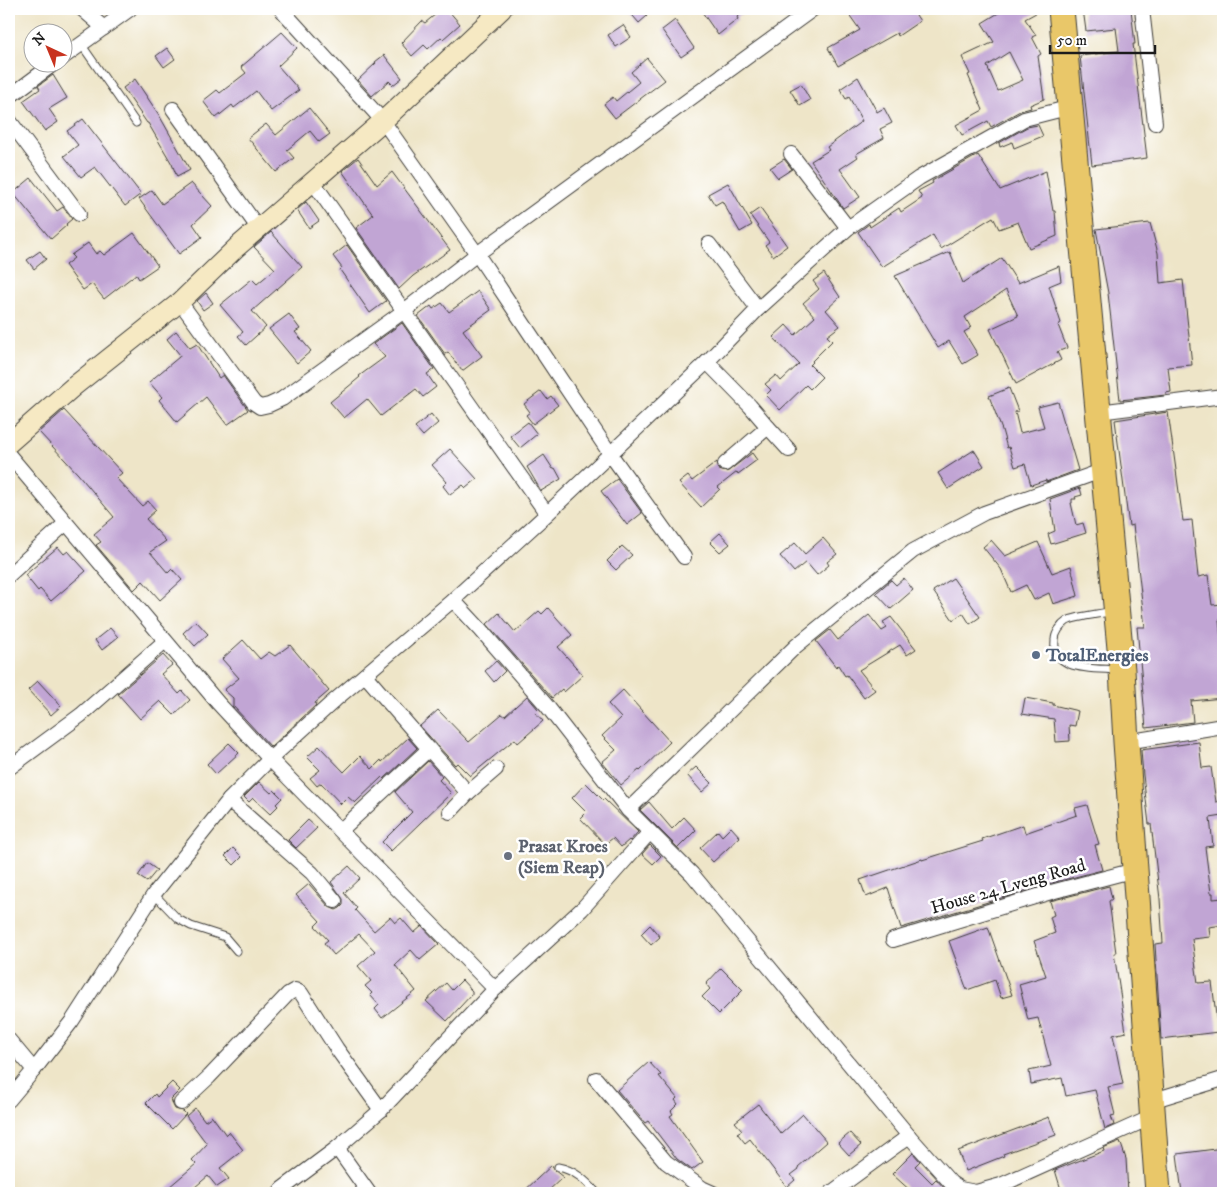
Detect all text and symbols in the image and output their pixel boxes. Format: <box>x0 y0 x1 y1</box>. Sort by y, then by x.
north arrow <box>22 22 72 72</box>
scale bar <box>1050 22 1154 54</box>
text: N <box>29 29 50 50</box>
text: 50 m <box>1057 31 1087 50</box>
place label: TotalEnergies <box>1045 645 1148 667</box>
marker: TotalEnergies <box>1030 649 1042 661</box>
place label: Prasat Kroes (Siem Reap) <box>518 836 608 879</box>
marker: Prasat Kroes (Siem Reap) <box>502 850 514 862</box>
street label: House 24 Lveng Road <box>928 854 1088 920</box>

